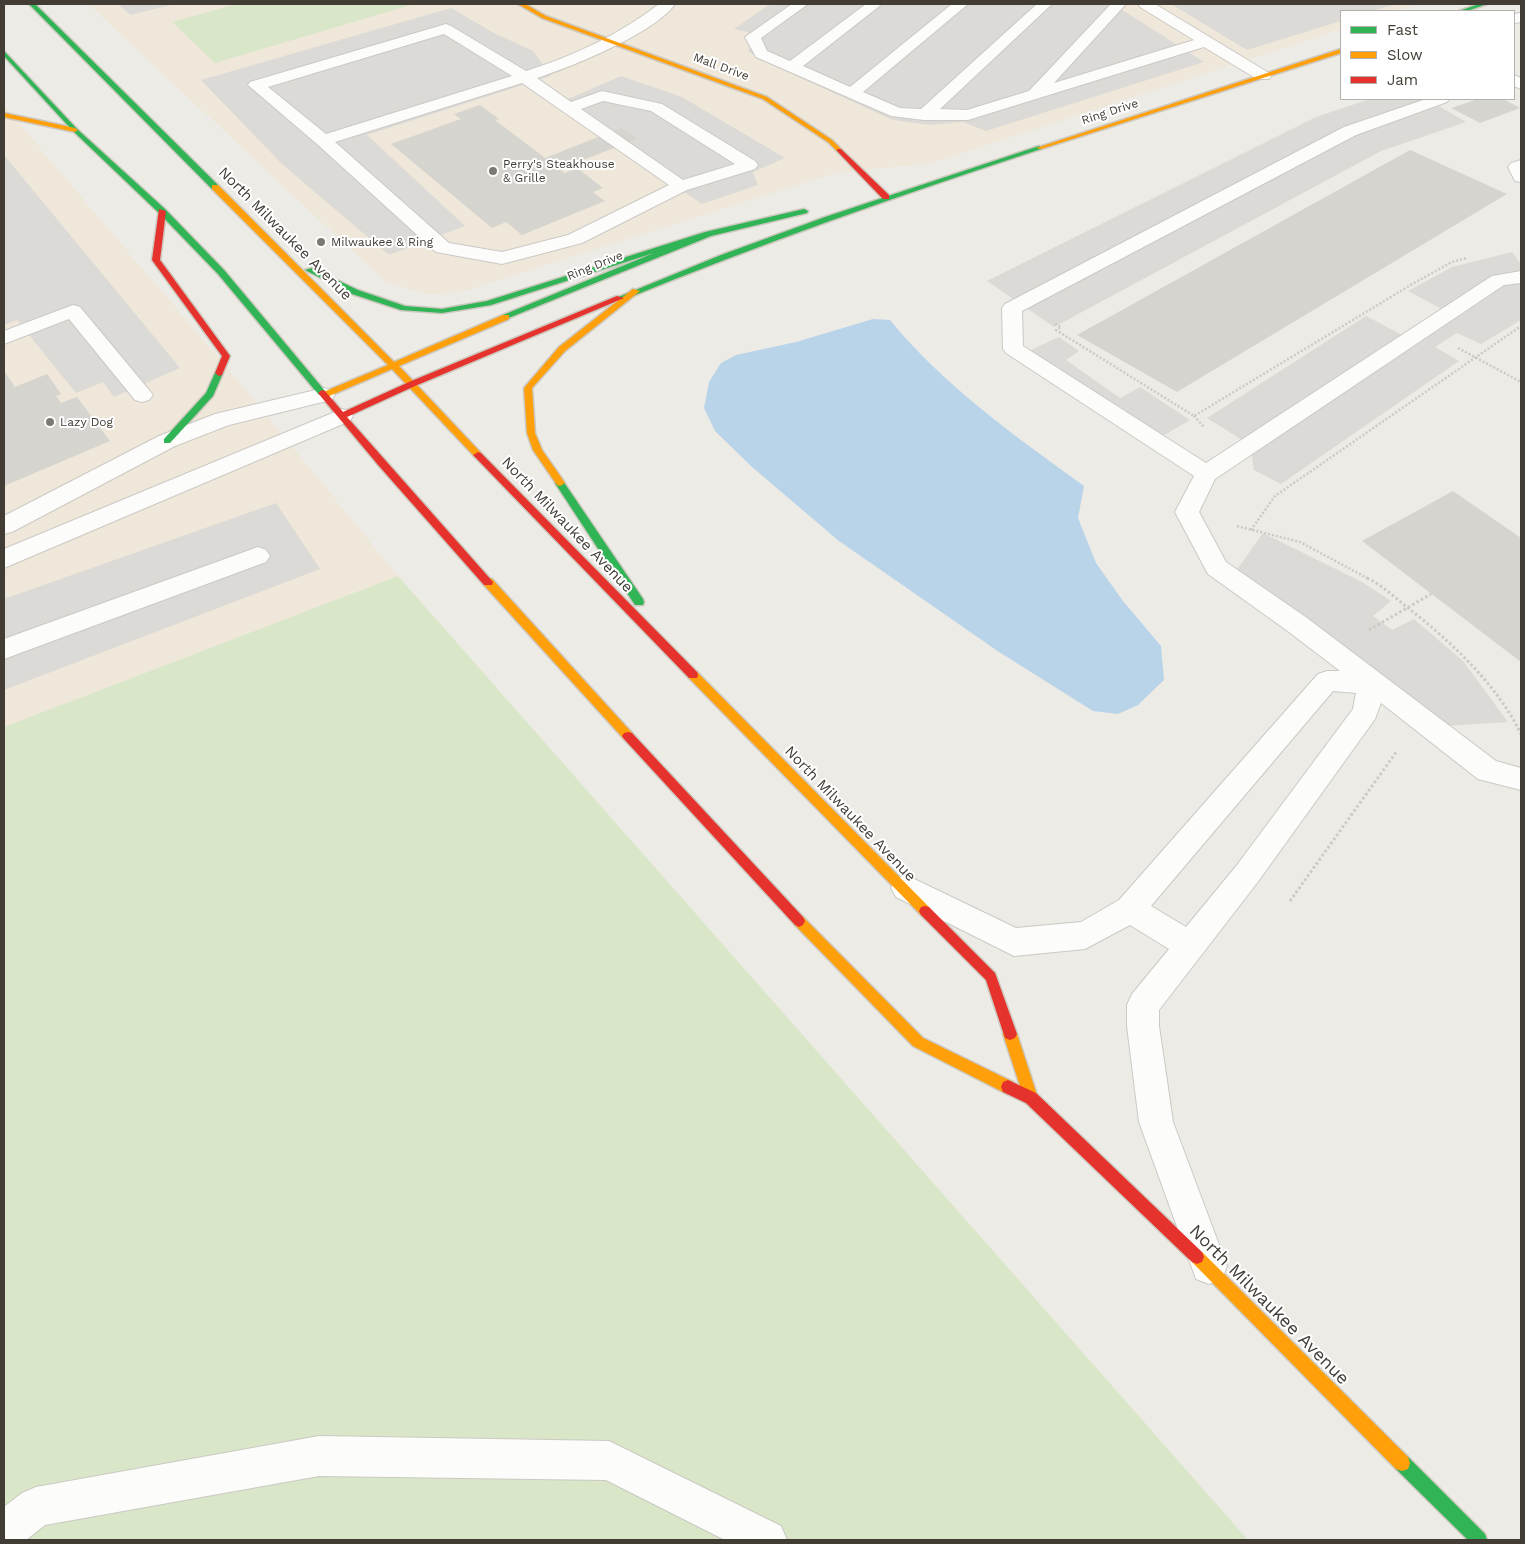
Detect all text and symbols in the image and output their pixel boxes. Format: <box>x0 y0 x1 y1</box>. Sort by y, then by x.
legend <box>1340 10 1515 100</box>
text: Fast <box>1387 21 1418 39</box>
text: Slow <box>1387 46 1423 64</box>
street label: Mall Drive <box>691 50 751 84</box>
text: Jam <box>1387 71 1418 89</box>
street label: Ring Drive <box>1080 96 1140 128</box>
place label: Perry's Steakhouse & Grille <box>503 157 615 185</box>
street label: North Milwaukee Avenue <box>215 164 355 304</box>
marker: Perry's Steakhouse & Grille <box>487 165 499 177</box>
place label: Milwaukee & Ring <box>331 235 433 249</box>
marker: Milwaukee & Ring <box>315 236 327 248</box>
street label: Ring Drive <box>565 248 625 284</box>
place label: Lazy Dog <box>60 415 113 429</box>
marker: Lazy Dog <box>44 416 56 428</box>
street label: North Milwaukee Avenue <box>498 454 636 596</box>
street label: North Milwaukee Avenue <box>781 743 919 885</box>
street label: North Milwaukee Avenue <box>1184 1220 1354 1390</box>

